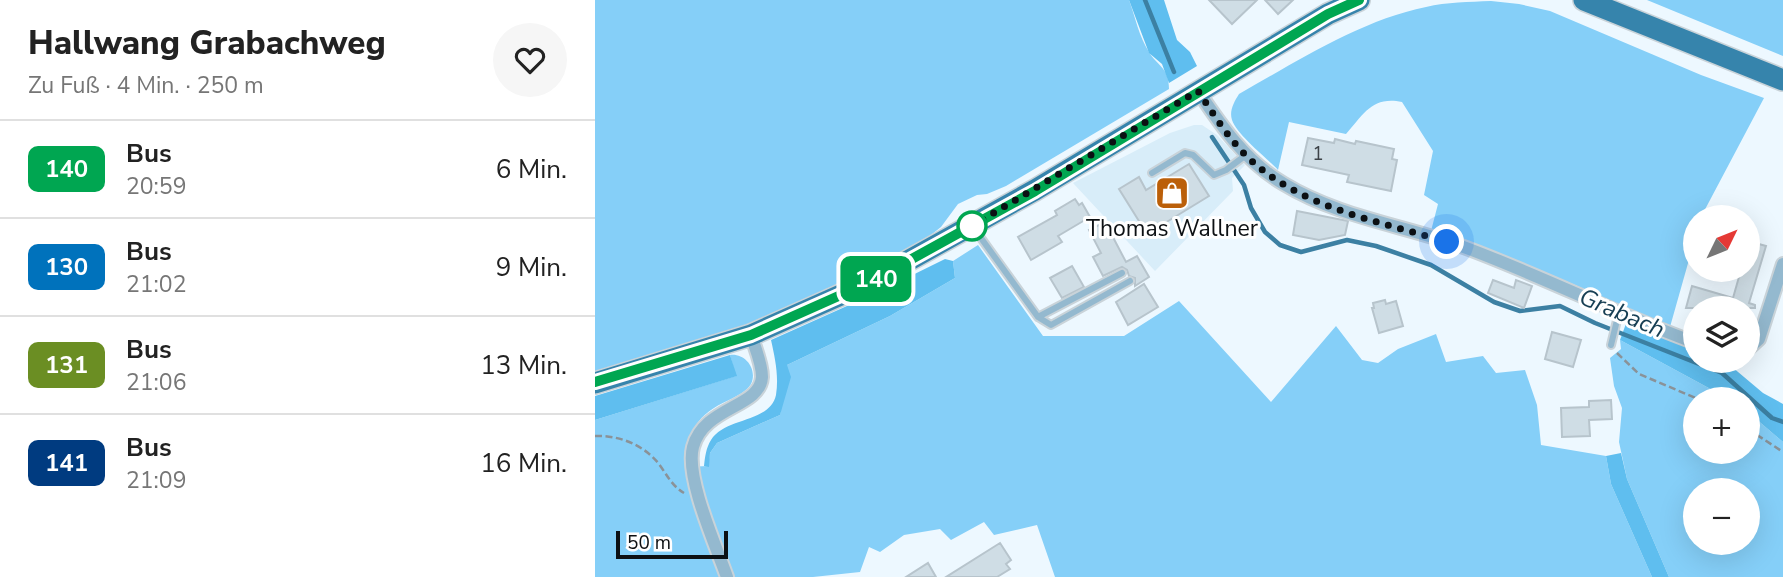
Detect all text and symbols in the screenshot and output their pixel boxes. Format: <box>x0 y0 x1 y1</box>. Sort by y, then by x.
text: Hallwang Grabachweg <box>28 21 386 66</box>
button: heart <box>493 23 567 97</box>
text: Zu Fuß · 4 Min. · 250 m <box>28 70 264 101</box>
text: Bus <box>126 136 172 171</box>
house number: 1 <box>1312 141 1324 167</box>
text: 6 Min. <box>496 152 567 187</box>
text: 140 <box>45 153 88 185</box>
text: 20:59 <box>126 171 186 202</box>
shop icon: Thomas Wallner <box>1153 174 1191 212</box>
north arrow <box>1683 205 1761 282</box>
map controls <box>1683 205 1760 555</box>
unlabelled marker <box>957 211 987 241</box>
place label: Thomas Wallner <box>1086 213 1259 244</box>
your location <box>1429 224 1464 259</box>
text: Bus <box>126 234 172 269</box>
text: 9 Min. <box>496 250 567 285</box>
text: 130 <box>45 251 88 283</box>
line badge: 140 <box>836 256 916 302</box>
text: 140 <box>854 263 898 295</box>
text: 21:02 <box>126 269 186 300</box>
water label: Grabach <box>1574 281 1670 345</box>
button: layers <box>1683 296 1760 373</box>
text: Bus <box>126 332 172 367</box>
text: 13 Min. <box>480 348 567 383</box>
text: 131 <box>45 349 88 381</box>
text: 21:06 <box>126 367 186 398</box>
button: + <box>1683 387 1760 464</box>
text: Bus <box>126 430 172 465</box>
text: 16 Min. <box>480 446 567 481</box>
text: 141 <box>45 447 88 479</box>
text: 21:09 <box>126 465 186 496</box>
button: − <box>1683 478 1760 555</box>
scale bar <box>616 528 728 560</box>
text: 50 m <box>627 530 671 556</box>

